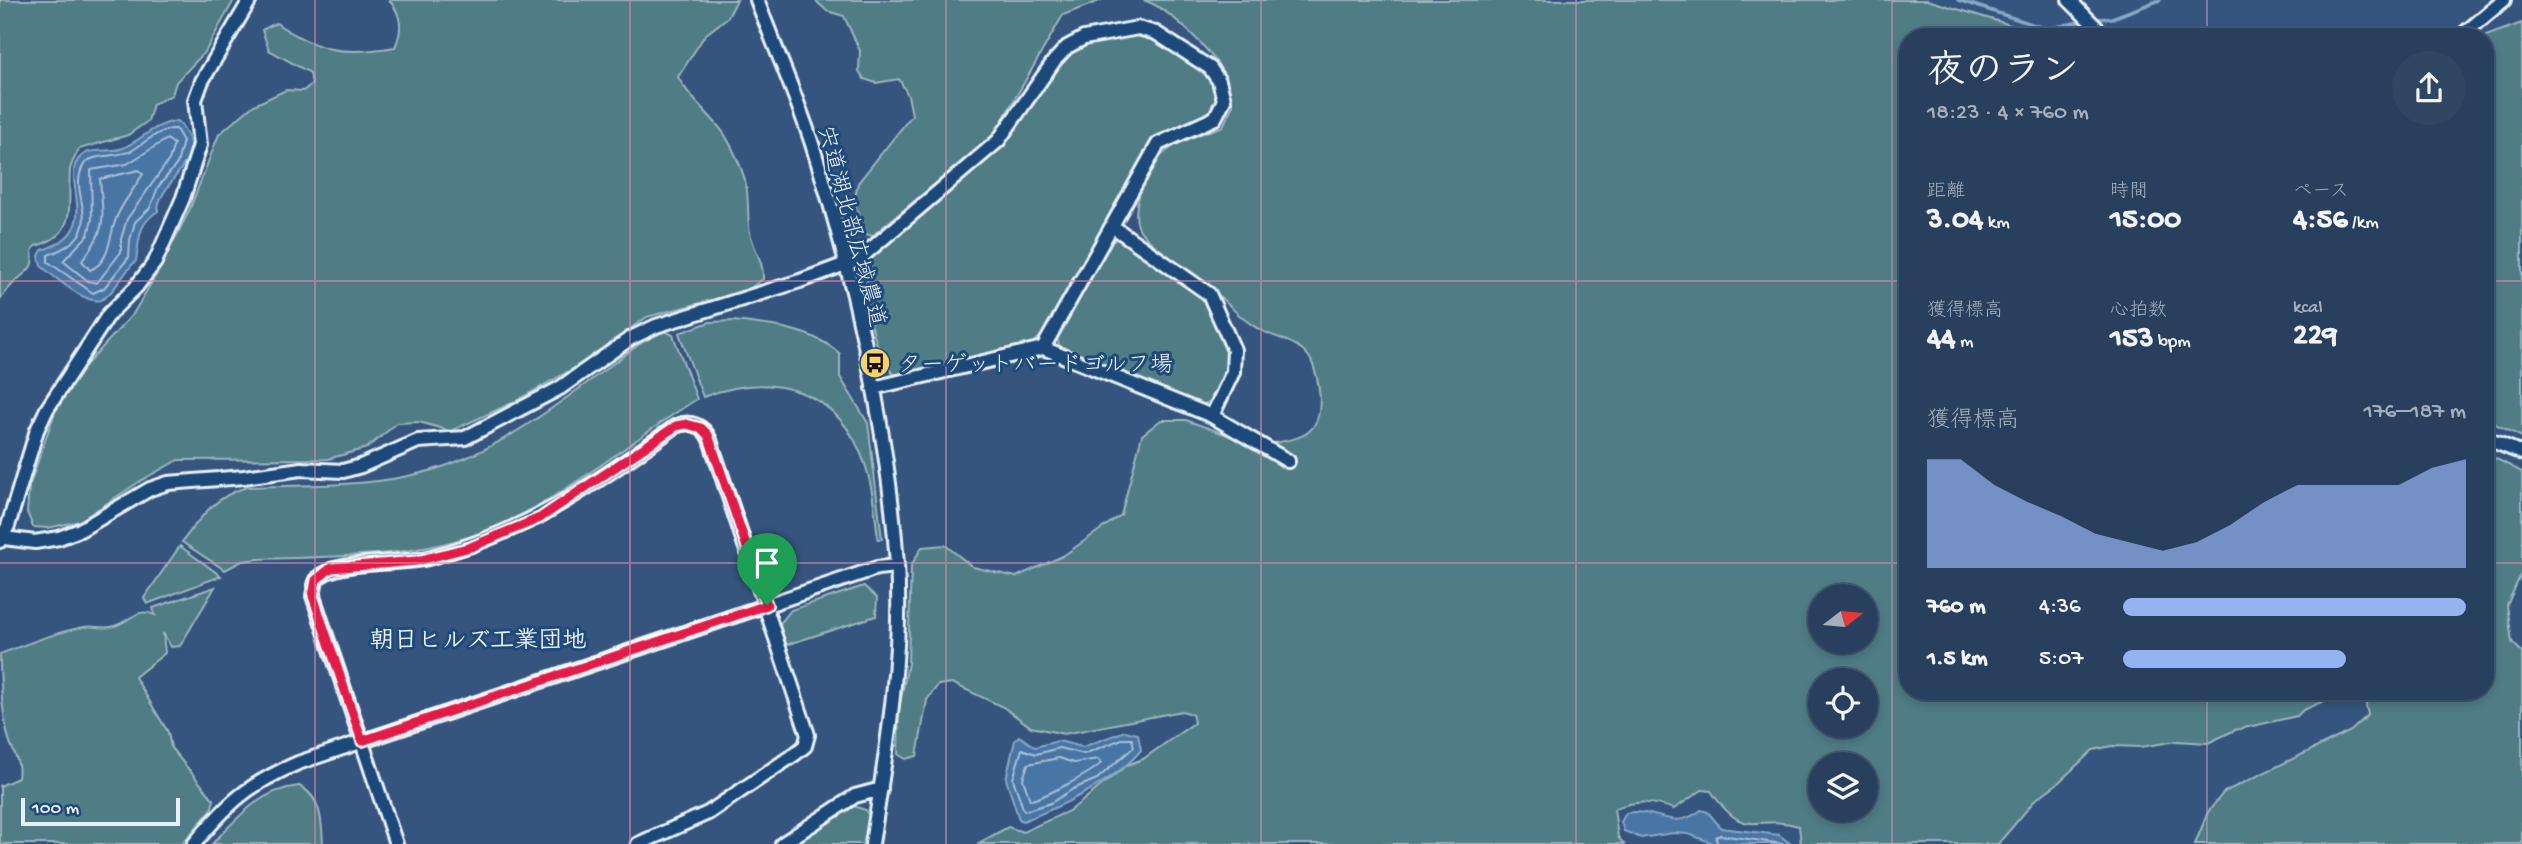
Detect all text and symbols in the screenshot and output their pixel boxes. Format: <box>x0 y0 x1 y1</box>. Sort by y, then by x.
button: share <box>2392 51 2466 125</box>
text: 夜のラン <box>1927 52 2079 96</box>
text: 18:23 · 4 × 760 m <box>1927 100 2089 127</box>
street label: 宍道湖北部広域農道 <box>810 123 890 330</box>
text: 距離 <box>1927 181 1965 204</box>
text: 時間 <box>2110 181 2148 204</box>
text: ペース <box>2293 181 2349 204</box>
text: 3.04 <box>1927 204 1983 239</box>
text: 15:00 <box>2110 204 2181 239</box>
text: 4:56 <box>2293 204 2348 239</box>
text: km <box>1983 212 2010 235</box>
text: /km <box>2348 212 2379 235</box>
text: kcal <box>2293 297 2323 320</box>
text: 獲得標高 <box>1927 300 2003 323</box>
text: 心拍数 <box>2110 300 2167 323</box>
text: 229 <box>2293 320 2337 355</box>
text: 44 <box>1927 323 1955 358</box>
text: 153 <box>2110 323 2153 358</box>
text: m <box>1955 331 1973 354</box>
text: bpm <box>2153 331 2191 354</box>
bus stop icon: ターゲットバードゴルフ場 <box>858 346 892 380</box>
place label: ターゲットバードゴルフ場 <box>898 353 1173 380</box>
text: 176–187 m <box>2363 399 2466 426</box>
text: 獲得標高 <box>1927 408 2019 435</box>
pin <box>737 533 797 605</box>
icon: arrive <box>748 544 786 582</box>
north arrow <box>1808 584 1878 654</box>
map controls <box>1808 584 1878 822</box>
text: 760 m <box>1927 594 1985 621</box>
text: 4:36 <box>2039 594 2081 621</box>
district label: 朝日ヒルズ工業団地 <box>370 627 586 657</box>
text: 1.5 km <box>1927 646 1988 673</box>
text: 5:07 <box>2039 646 2083 673</box>
button: locate <box>1808 668 1878 738</box>
button: layers <box>1808 752 1878 822</box>
scale bar <box>21 795 180 827</box>
text: 100 m <box>32 798 79 821</box>

